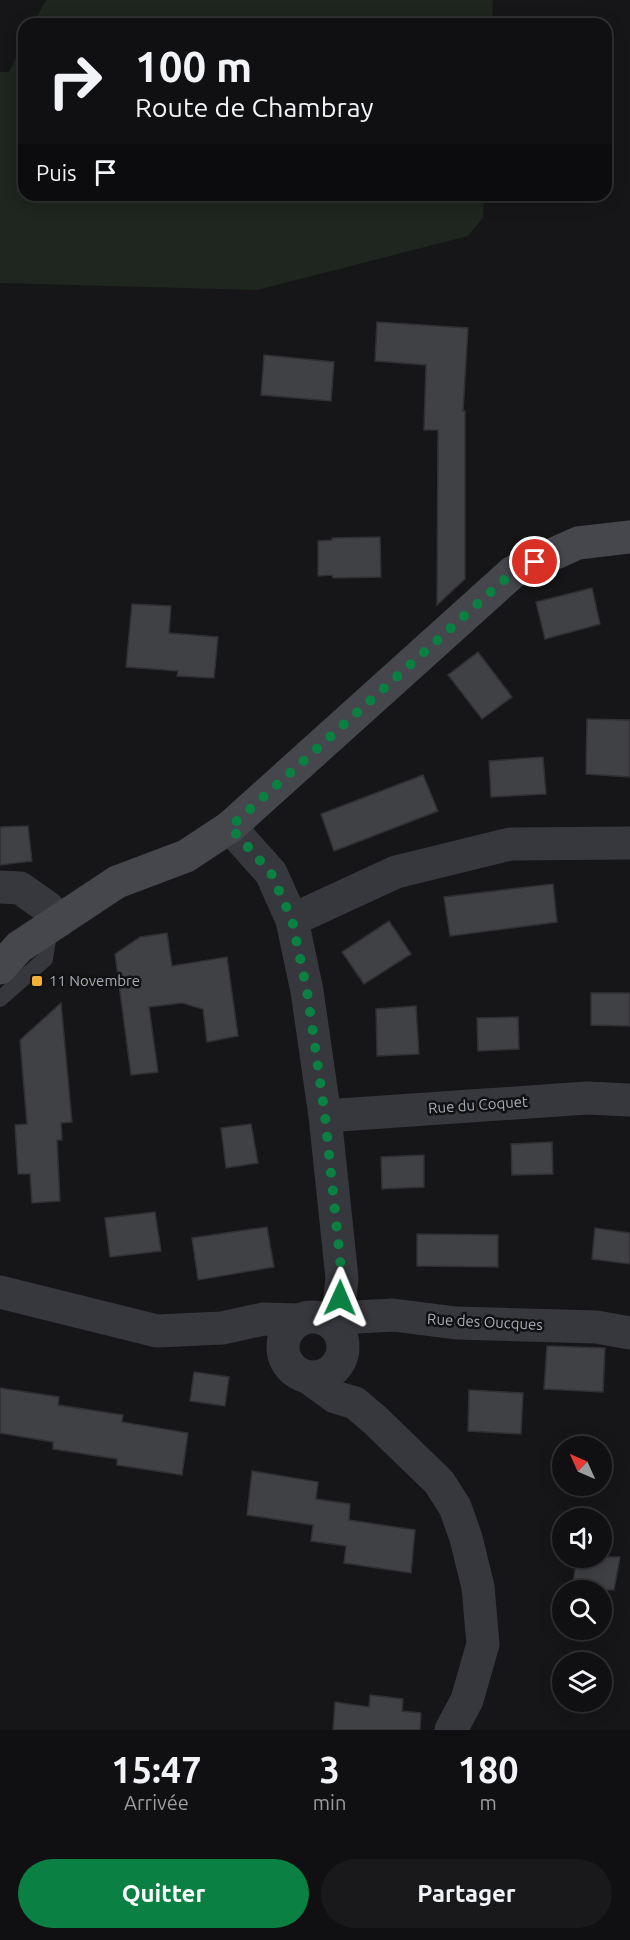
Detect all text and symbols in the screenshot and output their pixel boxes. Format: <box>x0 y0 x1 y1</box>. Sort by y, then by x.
icon: right <box>36 42 114 120</box>
text: 100 m <box>135 43 252 90</box>
text: Route de Chambray <box>135 92 374 122</box>
icon: arrive <box>89 156 122 189</box>
text: Puis <box>36 160 77 185</box>
pin <box>509 536 560 587</box>
icon: arrive <box>518 545 551 578</box>
place label: 11 Novembre <box>49 972 140 989</box>
marker: 11 Novembre <box>30 974 44 988</box>
street label: Rue du Coquet <box>428 1093 528 1116</box>
position arrow <box>308 1266 372 1330</box>
street label: Rue des Oucques <box>427 1310 543 1333</box>
north arrow <box>552 1436 612 1496</box>
map controls <box>552 1436 612 1712</box>
button: sound <box>552 1508 612 1568</box>
button: search <box>552 1580 612 1640</box>
button: layers <box>552 1652 612 1712</box>
text: 15:47 <box>111 1749 201 1790</box>
text: 3 <box>319 1749 340 1790</box>
text: 180 <box>458 1749 519 1790</box>
text: Arrivée <box>124 1791 189 1814</box>
text: min <box>313 1791 346 1814</box>
text: m <box>480 1791 497 1814</box>
button: Quitter <box>18 1859 309 1928</box>
button: Partager <box>321 1859 612 1928</box>

